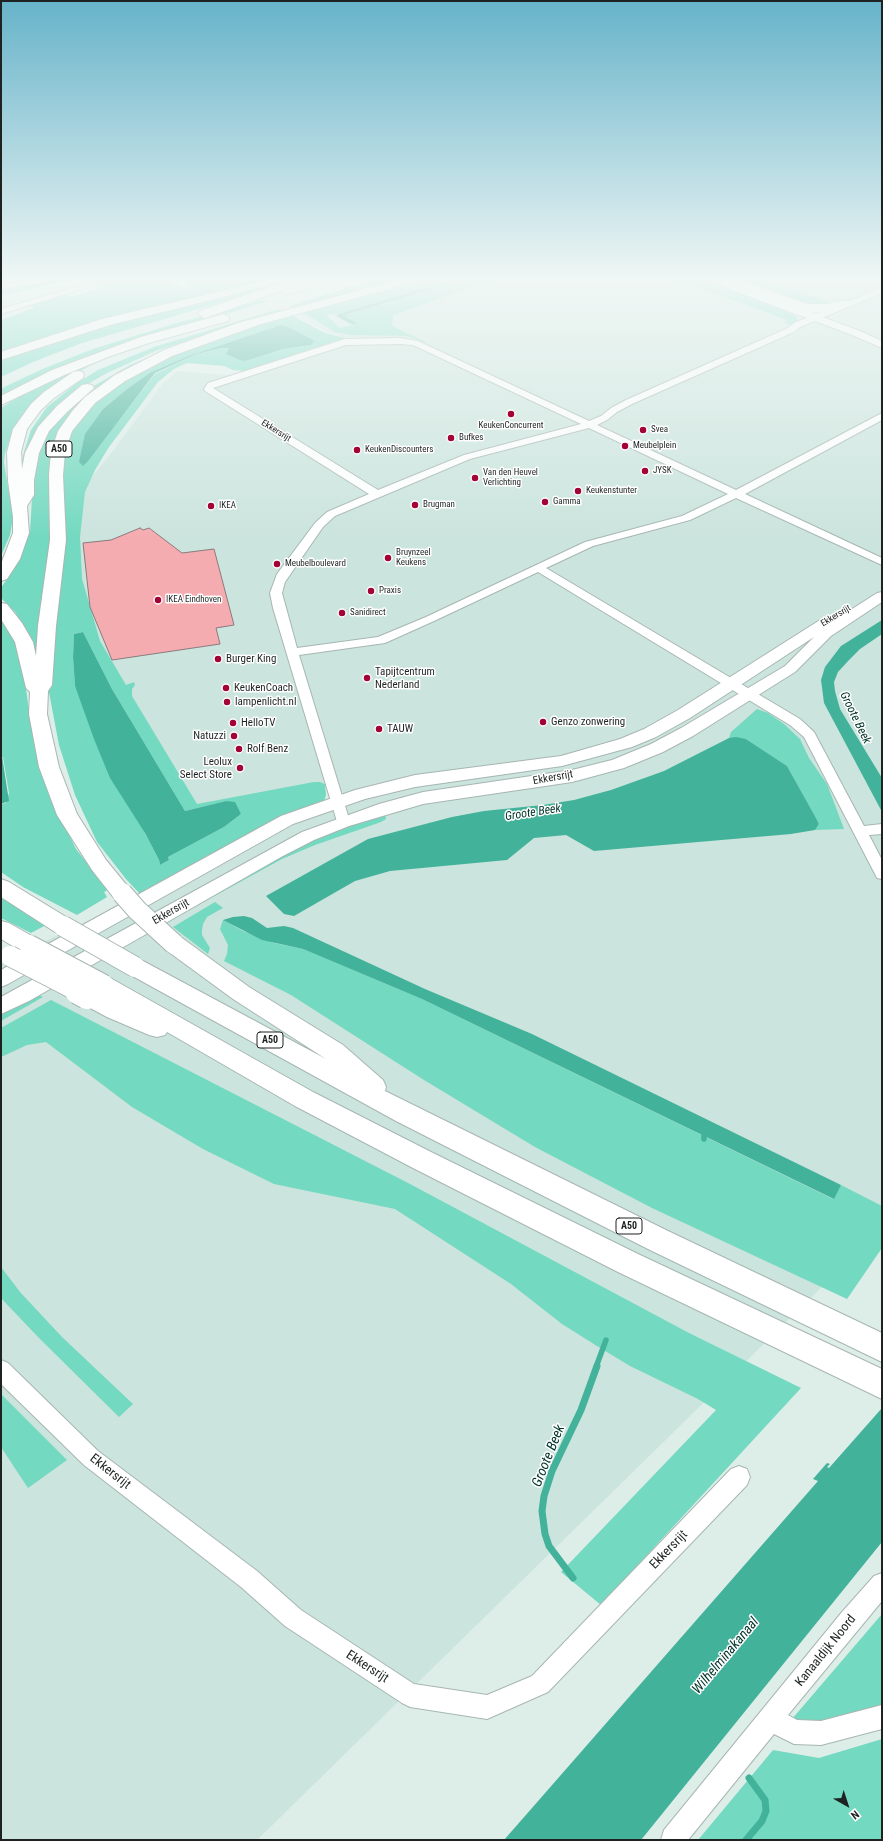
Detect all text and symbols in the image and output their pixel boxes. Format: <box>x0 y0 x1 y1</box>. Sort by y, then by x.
marker: KeukenConcurrent <box>506 409 516 419</box>
street label: Ekkersrijt <box>259 418 293 444</box>
place label: KeukenConcurrent <box>478 421 544 431</box>
marker: Svea <box>638 425 648 435</box>
place label: Svea <box>651 425 668 435</box>
marker: Bufkes <box>446 433 456 443</box>
place label: Bufkes <box>459 433 483 443</box>
road number: A50 <box>46 441 72 457</box>
marker: Meubelplein <box>620 441 630 451</box>
place label: Meubelplein <box>633 441 676 451</box>
marker: KeukenDiscounters <box>352 445 362 455</box>
place label: KeukenDiscounters <box>365 445 433 455</box>
marker: JYSK <box>640 466 650 476</box>
place label: JYSK <box>653 466 672 476</box>
place label: Van den Heuvel Verlichting <box>483 468 538 489</box>
marker: Van den Heuvel Verlichting <box>470 473 480 483</box>
marker: Keukenstunter <box>573 486 583 496</box>
place label: Keukenstunter <box>586 486 637 496</box>
marker: Gamma <box>540 497 550 507</box>
place label: Gamma <box>553 497 580 507</box>
marker: Brugman <box>410 500 420 510</box>
place label: Brugman <box>423 500 455 510</box>
marker: IKEA <box>206 501 216 511</box>
place label: IKEA <box>219 501 236 511</box>
place label: Bruynzeel Keukens <box>396 548 430 569</box>
marker: Bruynzeel Keukens <box>383 553 393 563</box>
marker: Meubelboulevard <box>272 559 282 569</box>
place label: Meubelboulevard <box>285 559 346 569</box>
marker: Praxis <box>366 586 376 596</box>
place label: Praxis <box>379 586 401 596</box>
marker: IKEA Eindhoven <box>153 595 163 605</box>
place label: IKEA Eindhoven <box>166 595 221 605</box>
street label: Ekkersrijt <box>819 603 853 629</box>
marker: Sanidirect <box>337 608 347 618</box>
place label: Sanidirect <box>350 608 386 618</box>
place label: Burger King <box>226 652 276 666</box>
marker: Burger King <box>213 654 223 664</box>
place label: Tapijtcentrum Nederland <box>375 665 435 691</box>
marker: Tapijtcentrum Nederland <box>362 673 372 683</box>
place label: KeukenCoach <box>234 681 293 695</box>
marker: KeukenCoach <box>221 683 231 693</box>
water label: Groote Beek <box>836 690 874 746</box>
place label: lampenlicht.nl <box>235 695 296 709</box>
marker: lampenlicht.nl <box>222 697 232 707</box>
place label: Genzo zonwering <box>551 715 625 729</box>
place label: HelloTV <box>241 716 276 730</box>
marker: Genzo zonwering <box>538 717 548 727</box>
marker: HelloTV <box>228 718 238 728</box>
place label: TAUW <box>387 722 413 736</box>
marker: TAUW <box>374 724 384 734</box>
place label: Natuzzi <box>193 729 226 743</box>
marker: Natuzzi <box>229 731 239 741</box>
place label: Rolf Benz <box>247 742 288 756</box>
marker: Rolf Benz <box>234 744 244 754</box>
place label: Leolux Select Store <box>180 755 232 781</box>
marker: Leolux Select Store <box>235 763 245 773</box>
street label: Ekkersrijt <box>532 768 574 788</box>
water label: Groote Beek <box>504 801 562 825</box>
street label: Ekkersrijt <box>150 896 192 928</box>
road number: A50 <box>257 1032 283 1048</box>
road number: A50 <box>616 1218 642 1234</box>
water label: Groote Beek <box>529 1422 569 1490</box>
street label: Ekkersrijt <box>86 1451 134 1493</box>
street label: Ekkersrijt <box>647 1527 691 1573</box>
street label: Kanaaldijk Noord <box>792 1612 860 1690</box>
water label: Wilhelminakanaal <box>689 1614 763 1698</box>
street label: Ekkersrijt <box>343 1647 391 1687</box>
north arrow <box>827 1785 867 1825</box>
text: N <box>848 1808 862 1822</box>

